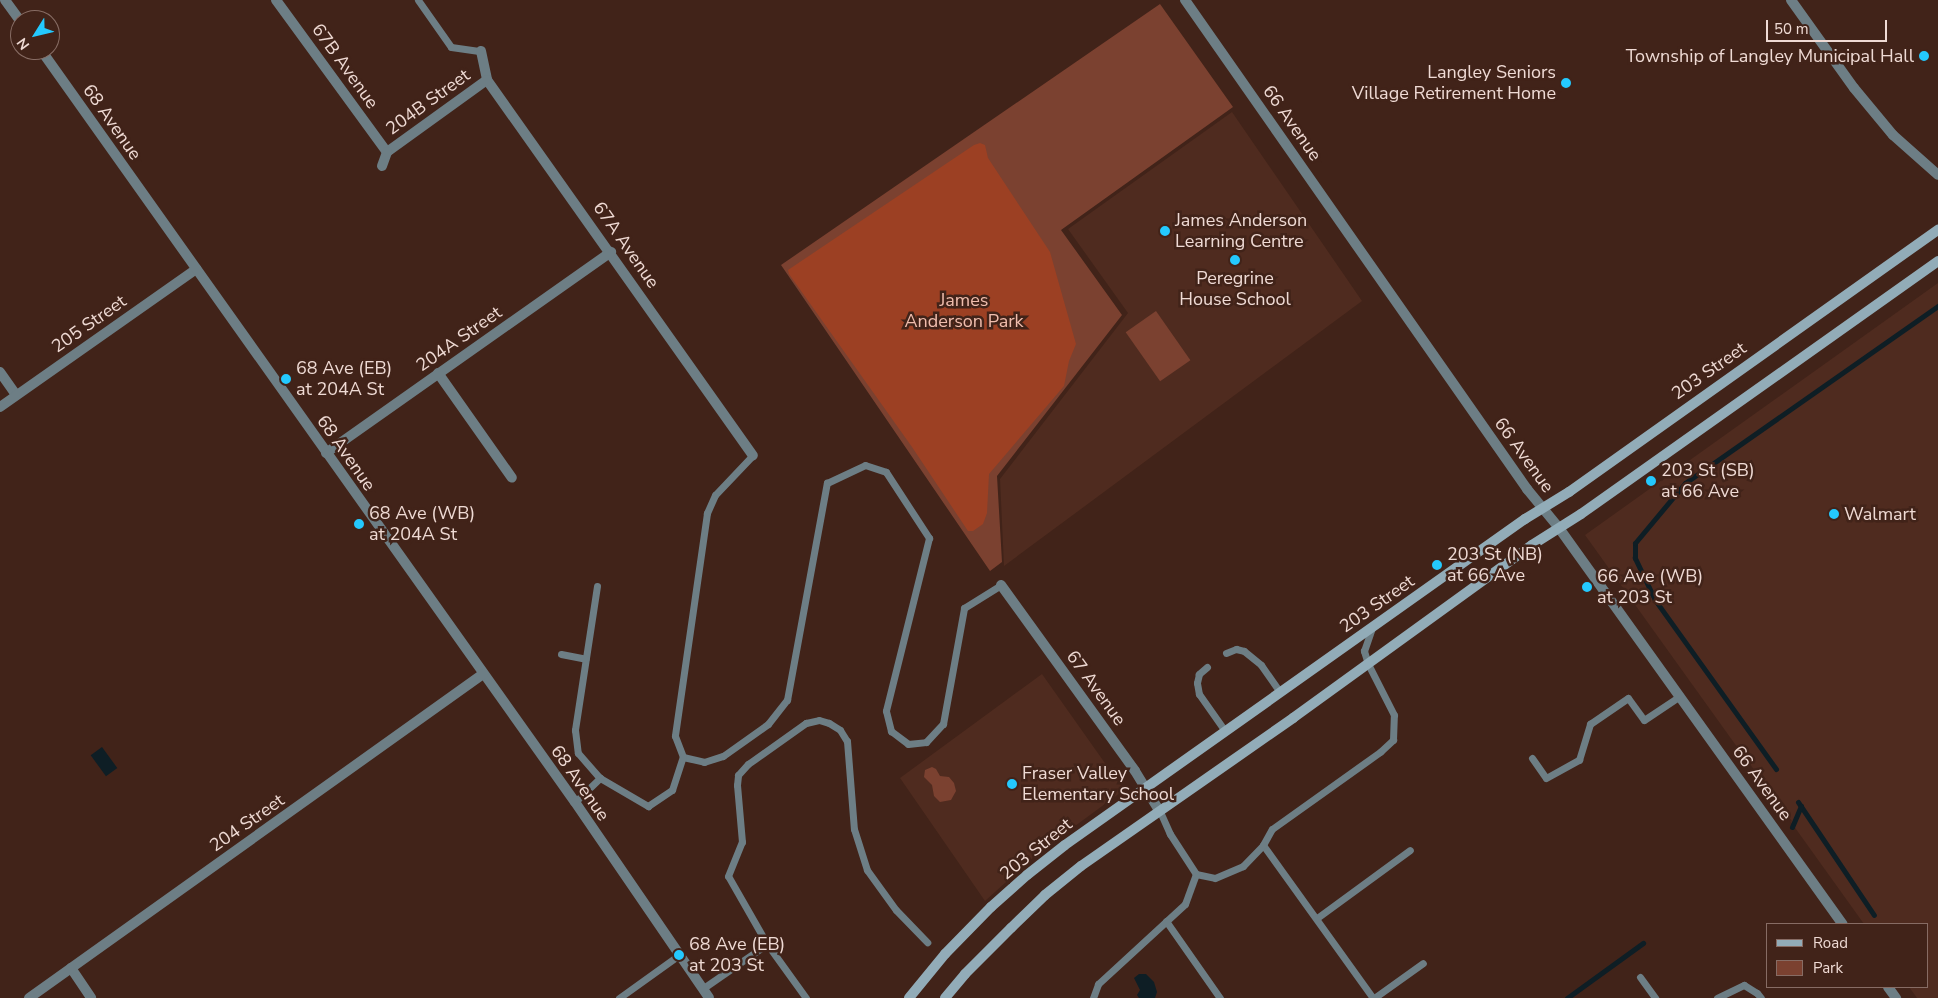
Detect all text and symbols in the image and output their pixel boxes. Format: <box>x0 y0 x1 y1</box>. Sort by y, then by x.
north arrow <box>10 10 60 60</box>
scale bar <box>1768 10 1889 42</box>
street label: 67B Avenue <box>307 19 383 113</box>
text: 50 m <box>1774 19 1809 39</box>
text: N <box>13 34 34 53</box>
place label: Township of Langley Municipal Hall <box>1626 45 1914 67</box>
marker: Township of Langley Municipal Hall <box>1918 50 1930 62</box>
place label: Langley Seniors Village Retirement Home <box>1352 62 1556 104</box>
street label: 204B Street <box>382 64 474 140</box>
marker: Langley Seniors Village Retirement Home <box>1560 77 1572 89</box>
street label: 68 Avenue <box>78 80 146 164</box>
street label: 66 Avenue <box>1258 81 1326 165</box>
street label: 67A Avenue <box>588 198 664 292</box>
place label: James Anderson Learning Centre <box>1175 210 1307 252</box>
marker: James Anderson Learning Centre <box>1159 225 1171 237</box>
marker: Peregrine House School <box>1229 254 1241 266</box>
place label: Peregrine House School <box>1179 268 1291 310</box>
street label: 205 Street <box>48 290 130 358</box>
park label: James Anderson Park <box>904 290 1024 332</box>
street label: 204A Street <box>412 302 506 376</box>
street label: 203 Street <box>1668 337 1750 405</box>
place label: 68 Ave (EB) at 204A St <box>296 358 392 400</box>
marker: 68 Ave (EB) at 204A St <box>280 373 292 385</box>
street label: 68 Avenue <box>312 411 380 495</box>
street label: 66 Avenue <box>1490 413 1558 497</box>
place label: 203 St (SB) at 66 Ave <box>1661 460 1755 502</box>
marker: 203 St (SB) at 66 Ave <box>1645 475 1657 487</box>
place label: 68 Ave (WB) at 204A St <box>369 503 475 546</box>
place label: Walmart <box>1844 503 1916 525</box>
marker: Walmart <box>1828 508 1840 520</box>
marker: 68 Ave (WB) at 204A St <box>353 518 365 530</box>
place label: 203 St (NB) at 66 Ave <box>1447 544 1543 586</box>
marker: 203 St (NB) at 66 Ave <box>1431 559 1443 571</box>
place label: 66 Ave (WB) at 203 St <box>1597 566 1703 608</box>
street label: 203 Street <box>1336 570 1418 638</box>
marker: 66 Ave (WB) at 203 St <box>1581 581 1593 593</box>
street label: 67 Avenue <box>1062 646 1130 730</box>
street label: 68 Avenue <box>546 741 614 825</box>
street label: 66 Avenue <box>1728 741 1796 825</box>
place label: Fraser Valley Elementary School <box>1022 763 1174 806</box>
marker: Fraser Valley Elementary School <box>1006 778 1018 790</box>
street label: 204 Street <box>206 789 288 857</box>
street label: 203 Street <box>996 814 1076 884</box>
legend <box>1766 923 1928 988</box>
text: Road <box>1813 933 1848 953</box>
place label: 68 Ave (EB) at 203 St <box>689 934 785 976</box>
marker: 68 Ave (EB) at 203 St <box>673 949 685 961</box>
text: Park <box>1813 958 1843 978</box>

